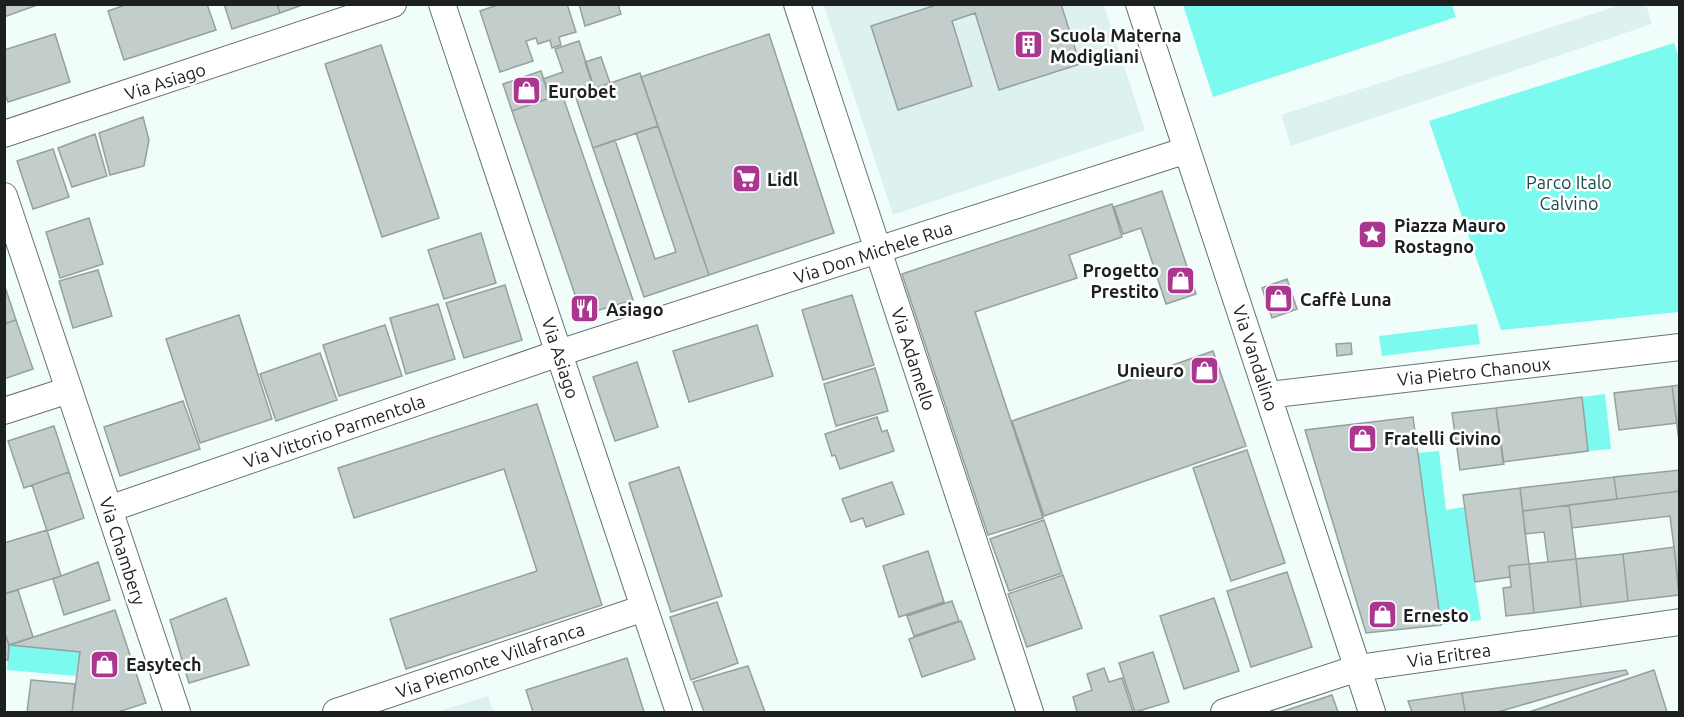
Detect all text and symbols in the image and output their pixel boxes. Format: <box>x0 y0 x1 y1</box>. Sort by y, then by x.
place label: Scuola Materna Modigliani <box>1050 25 1181 66</box>
building icon: Scuola Materna Modigliani <box>1013 29 1045 61</box>
street label: Via Asiago <box>122 59 208 103</box>
shop icon: Eurobet <box>511 75 543 107</box>
place label: Eurobet <box>548 81 616 101</box>
supermarket icon: Lidl <box>730 163 762 195</box>
place label: Lidl <box>767 169 799 189</box>
park label: Parco Italo Calvino <box>1526 172 1612 213</box>
place label: Piazza Mauro Rostagno <box>1394 215 1506 256</box>
street label: Via Don Michele Rua <box>791 217 955 287</box>
place icon: Piazza Mauro Rostagno <box>1357 219 1389 251</box>
place label: Progetto Prestito <box>1082 260 1159 301</box>
shop icon: Progetto Prestito <box>1164 264 1196 296</box>
shop icon: Caffè Luna <box>1263 283 1295 315</box>
place label: Caffè Luna <box>1300 289 1392 309</box>
restaurant icon: Asiago <box>569 293 601 325</box>
place label: Asiago <box>606 299 664 319</box>
street label: Via Vandalino <box>1229 303 1283 413</box>
street label: Via Adamello <box>888 305 940 413</box>
street label: Via Asiago <box>539 315 583 401</box>
street label: Via Pietro Chanoux <box>1396 353 1552 389</box>
shop icon: Unieuro <box>1189 354 1221 386</box>
place label: Unieuro <box>1117 360 1184 380</box>
street label: Via Vittorio Parmentola <box>241 391 427 471</box>
shop icon: Fratelli Civino <box>1347 422 1379 454</box>
place label: Fratelli Civino <box>1384 428 1501 448</box>
street label: Via Chambery <box>96 495 150 608</box>
shop icon: Ernesto <box>1366 599 1398 631</box>
place label: Ernesto <box>1403 605 1469 625</box>
street label: Via Piemonte Villafranca <box>393 618 587 702</box>
street label: Via Eritrea <box>1406 639 1492 671</box>
shop icon: Easytech <box>89 648 121 680</box>
place label: Easytech <box>126 654 202 674</box>

